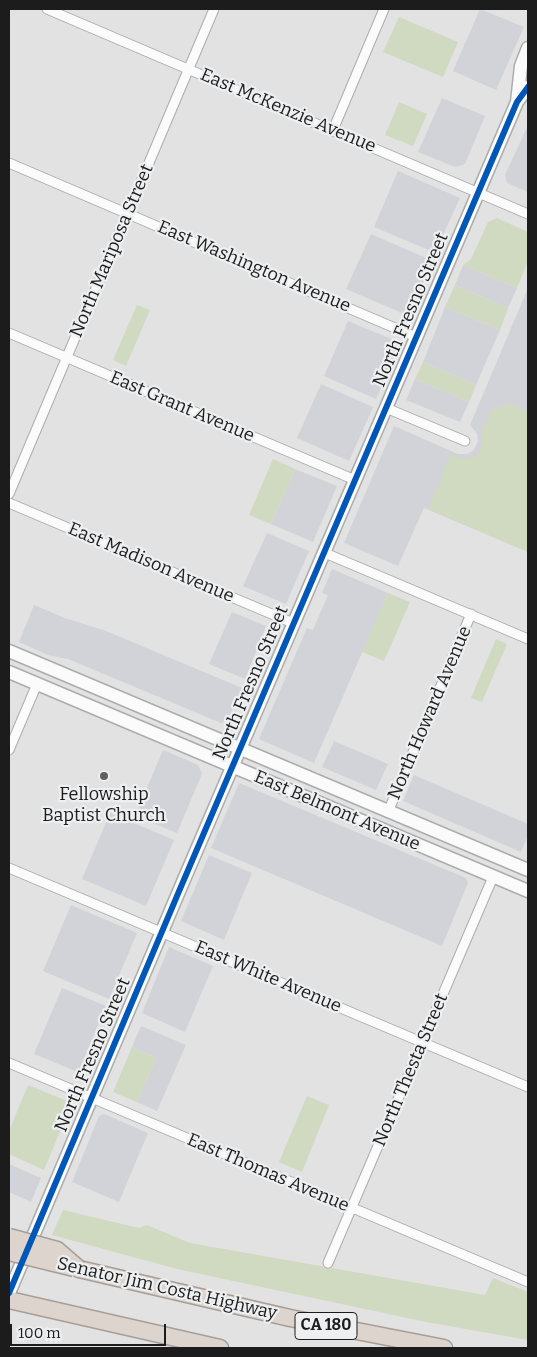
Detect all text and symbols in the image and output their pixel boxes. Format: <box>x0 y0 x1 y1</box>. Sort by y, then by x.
street label: East McKenzie Avenue <box>197 64 379 158</box>
street label: North Mariposa Street <box>66 161 158 341</box>
street label: East Washington Avenue <box>154 217 354 317</box>
street label: North Fresno Street <box>369 230 453 390</box>
street label: East Grant Avenue <box>107 367 257 447</box>
street label: East Madison Avenue <box>65 518 237 608</box>
street label: North Fresno Street <box>209 603 293 763</box>
street label: North Howard Avenue <box>384 623 476 803</box>
street label: East Belmont Avenue <box>251 766 423 856</box>
marker: Fellowship Baptist Church <box>98 770 110 782</box>
place label: Fellowship Baptist Church <box>42 784 166 826</box>
street label: East White Avenue <box>191 936 345 1018</box>
street label: North Fresno Street <box>51 975 135 1135</box>
street label: North Thesta Street <box>369 990 453 1150</box>
street label: East Thomas Avenue <box>184 1129 352 1217</box>
street label: Senator Jim Costa Highway <box>55 1253 279 1325</box>
road number: CA 180 <box>295 1312 357 1340</box>
scale bar <box>12 1314 169 1346</box>
text: 100 m <box>18 1324 61 1342</box>

